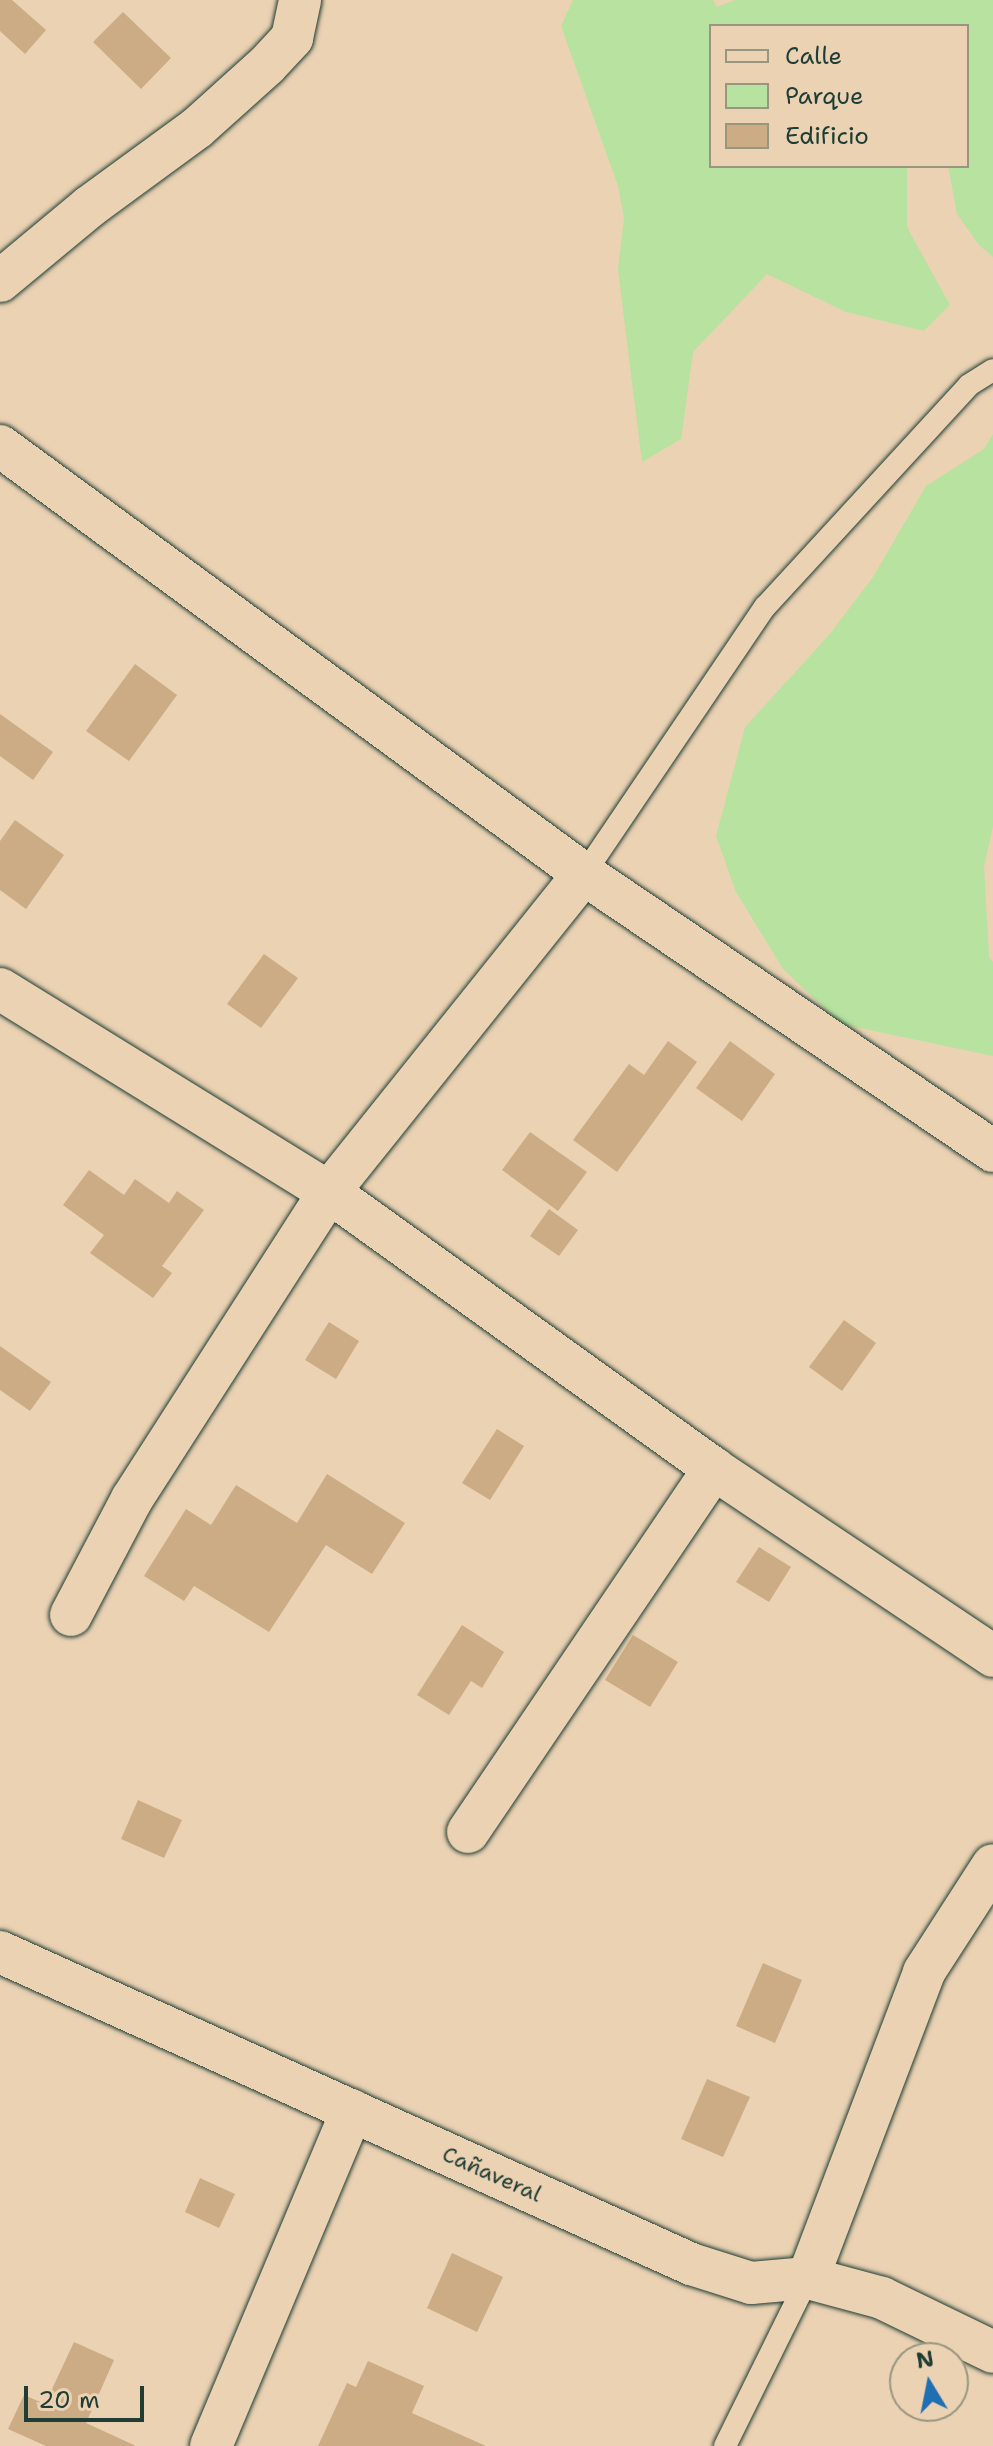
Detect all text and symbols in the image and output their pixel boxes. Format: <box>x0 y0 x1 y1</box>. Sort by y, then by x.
legend <box>709 24 969 168</box>
text: Calle <box>785 40 842 72</box>
text: Parque <box>785 80 864 112</box>
text: Edificio <box>785 120 869 152</box>
street label: Cañaveral <box>438 2140 546 2208</box>
north arrow <box>889 2342 969 2422</box>
text: N <box>914 2344 936 2376</box>
scale bar <box>28 2370 148 2420</box>
text: 20 m <box>38 2384 100 2416</box>

